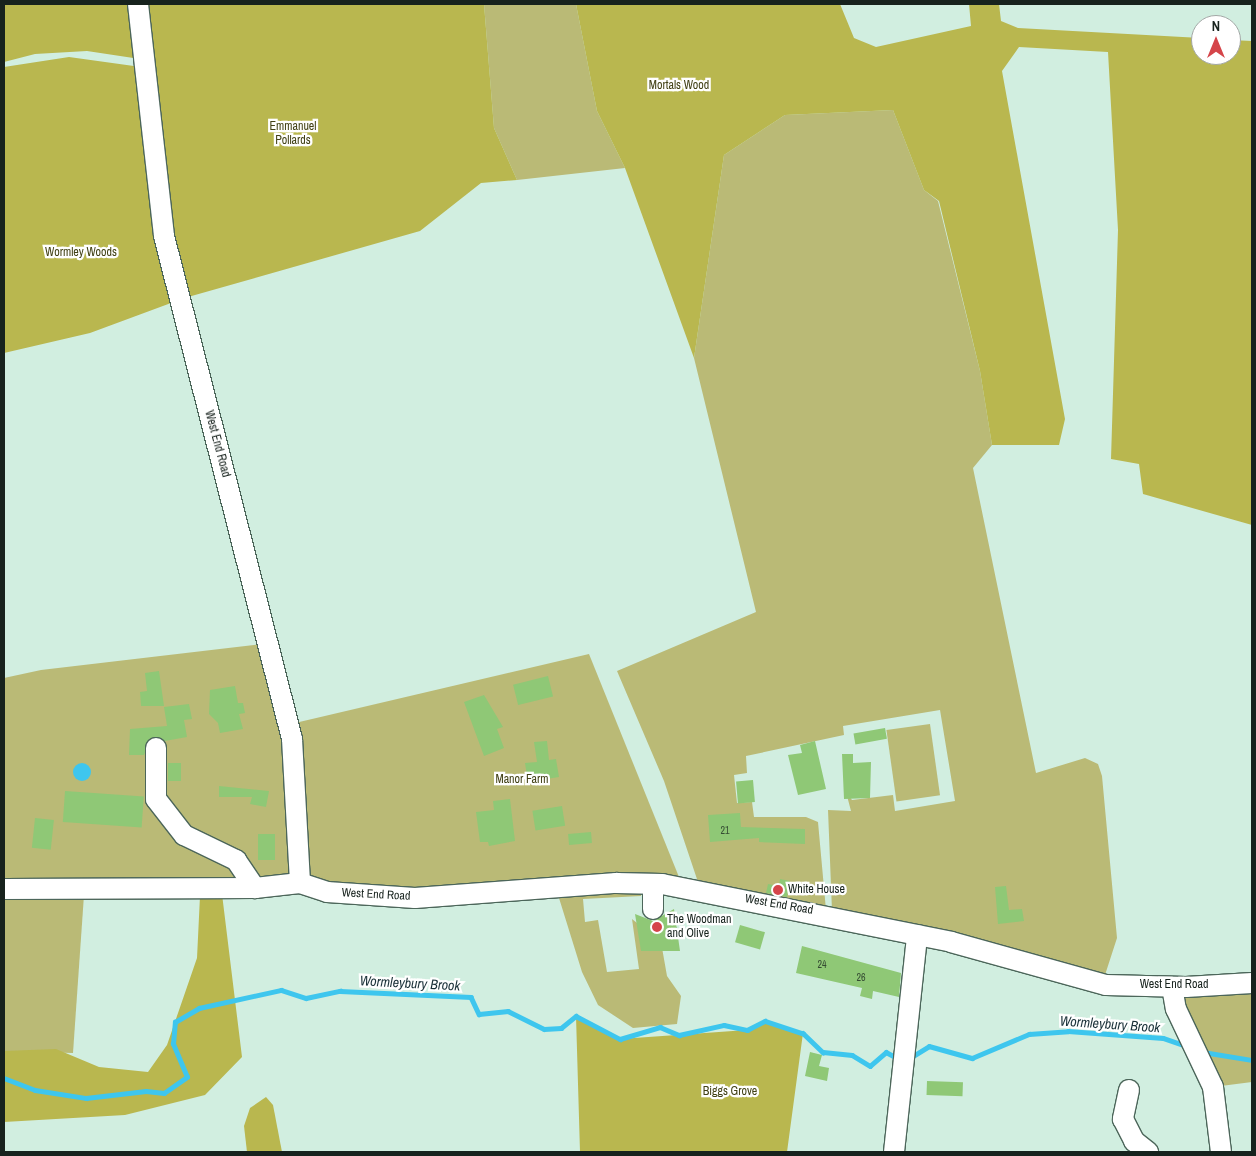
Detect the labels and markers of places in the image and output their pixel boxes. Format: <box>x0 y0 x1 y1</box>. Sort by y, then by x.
place label: White House <box>788 883 845 897</box>
marker: White House <box>772 884 784 896</box>
place label: The Woodman and Olive <box>667 913 731 941</box>
marker: The Woodman and Olive <box>651 921 663 933</box>

